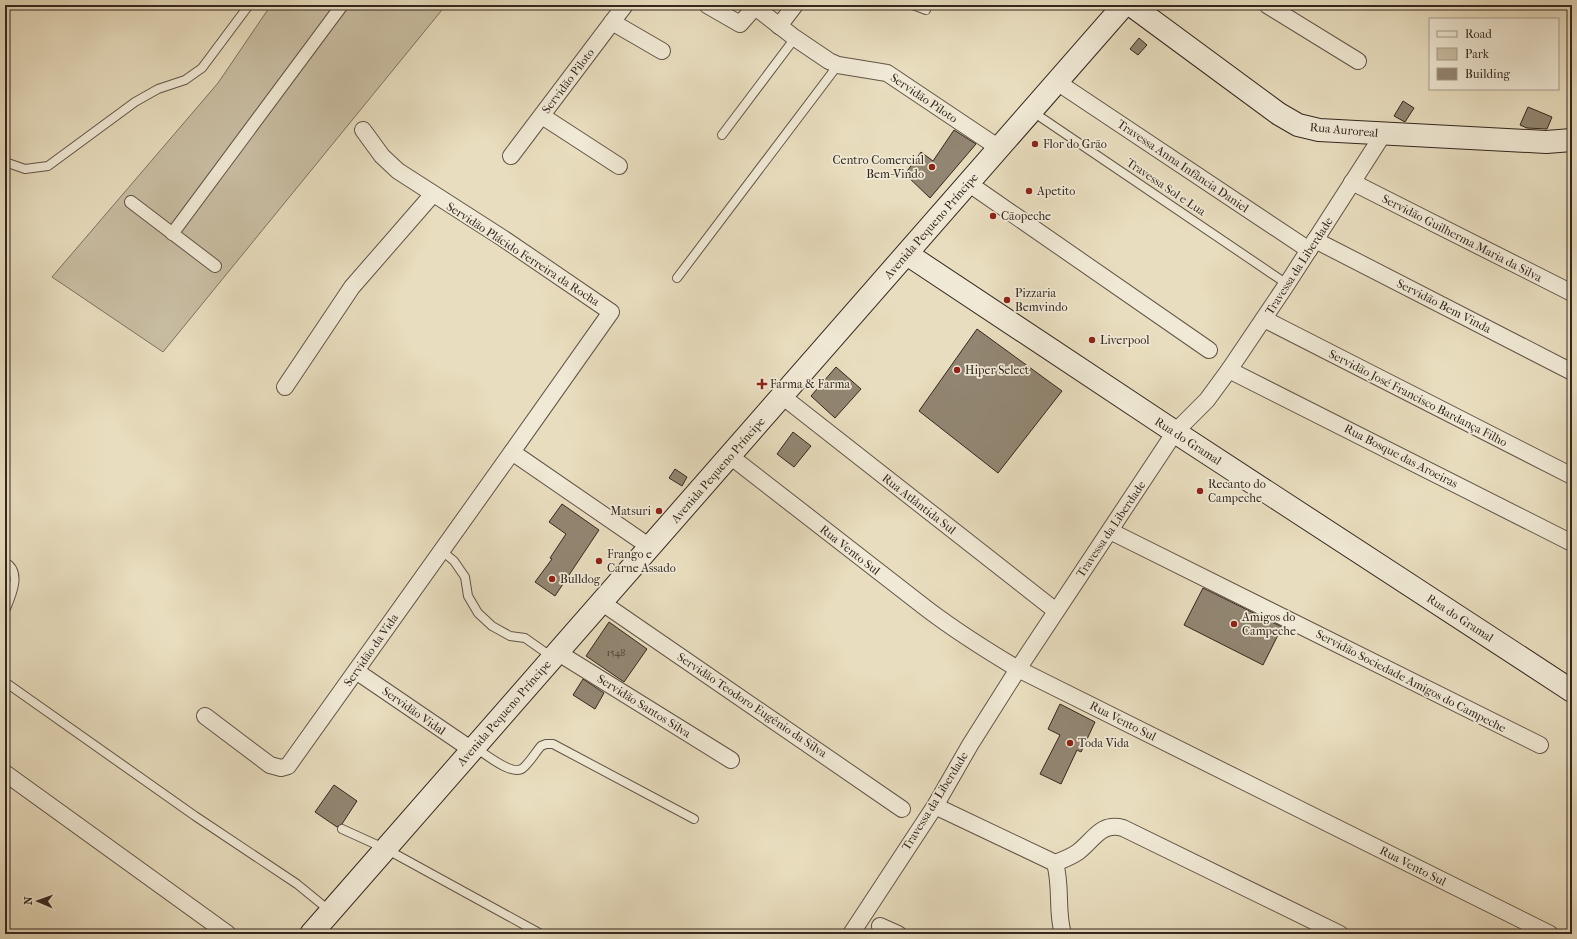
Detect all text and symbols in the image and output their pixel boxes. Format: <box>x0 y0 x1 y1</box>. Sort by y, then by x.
legend <box>1429 18 1559 90</box>
text: Road <box>1465 27 1492 41</box>
street label: Servidão Piloto <box>539 46 597 116</box>
text: Park <box>1465 47 1490 61</box>
text: Building <box>1465 67 1510 81</box>
street label: Servidão Piloto <box>888 70 960 126</box>
street label: Travessa Anna Infância Daniel <box>1115 117 1252 216</box>
street label: Rua Auroreal <box>1309 120 1380 140</box>
place label: Flor do Grão <box>1043 137 1107 151</box>
marker: Flor do Grão <box>1030 139 1040 149</box>
place label: Centro Comercial Bem-Vindo <box>832 153 925 181</box>
street label: Travessa Sol e Lua <box>1124 155 1209 219</box>
marker: Centro Comercial Bem-Vindo <box>927 162 937 172</box>
street label: Avenida Pequeno Príncipe <box>881 170 981 283</box>
place label: Apetito <box>1036 184 1075 198</box>
marker: Apetito <box>1024 186 1034 196</box>
street label: Servidão Guilherma Maria da Silva <box>1380 191 1545 285</box>
street label: Servidão Plácido Ferreira da Rocha <box>444 199 602 309</box>
place label: Cãopeche <box>1001 209 1051 223</box>
marker: Cãopeche <box>988 211 998 221</box>
street label: Travessa da Liberdade <box>1262 215 1336 317</box>
street label: Servidão Bem Vinda <box>1394 276 1494 336</box>
place label: Pizzaria Bemvindo <box>1015 286 1068 314</box>
marker: Pizzaria Bemvindo <box>1002 295 1012 305</box>
place label: Liverpool <box>1100 333 1150 347</box>
marker: Liverpool <box>1087 335 1097 345</box>
street label: Servidão José Francisco Bardança Filho <box>1326 347 1510 450</box>
place label: Hiper Select <box>965 363 1030 377</box>
marker: Hiper Select <box>952 365 962 375</box>
place label: Farma & Farma <box>770 377 851 391</box>
marker: Farma & Farma <box>757 379 767 389</box>
street label: Avenida Pequeno Príncipe <box>668 414 768 527</box>
street label: Rua do Gramal <box>1152 414 1225 468</box>
street label: Rua Bosque das Aroeiras <box>1342 421 1461 491</box>
street label: Rua Atlântida Sul <box>879 471 959 538</box>
place label: Recanto do Campeche <box>1208 477 1266 505</box>
street label: Travessa da Liberdade <box>1073 478 1149 580</box>
marker: Recanto do Campeche <box>1195 486 1205 496</box>
place label: Matsuri <box>610 504 651 518</box>
marker: Matsuri <box>654 506 664 516</box>
street label: Rua Vento Sul <box>817 522 883 578</box>
place label: Frango e Carne Assado <box>607 547 676 575</box>
marker: Frango e Carne Assado <box>594 556 604 566</box>
place label: Bulldog <box>560 572 601 586</box>
marker: Bulldog <box>547 574 557 584</box>
street label: Rua do Gramal <box>1424 591 1497 645</box>
place label: Amigos do Campeche <box>1241 610 1296 638</box>
street label: Servidão da Vida <box>341 611 401 689</box>
marker: Amigos do Campeche <box>1229 619 1239 629</box>
street label: Servidão Sociedade Amigos do Campeche <box>1314 627 1508 735</box>
house number: 1548 <box>607 647 625 659</box>
street label: Servidão Teodoro Eugênio da Silva <box>675 650 830 761</box>
street label: Avenida Pequeno Príncipe <box>454 657 554 770</box>
street label: Servidão Santos Silva <box>595 672 694 741</box>
street label: Servidão Vidal <box>380 684 449 738</box>
street label: Rua Vento Sul <box>1087 698 1159 744</box>
place label: Toda Vida <box>1078 736 1129 750</box>
marker: Toda Vida <box>1065 738 1075 748</box>
street label: Travessa da Liberdade <box>899 749 971 853</box>
street label: Rua Vento Sul <box>1377 843 1449 889</box>
north arrow <box>18 881 58 921</box>
text: N <box>22 896 35 905</box>

